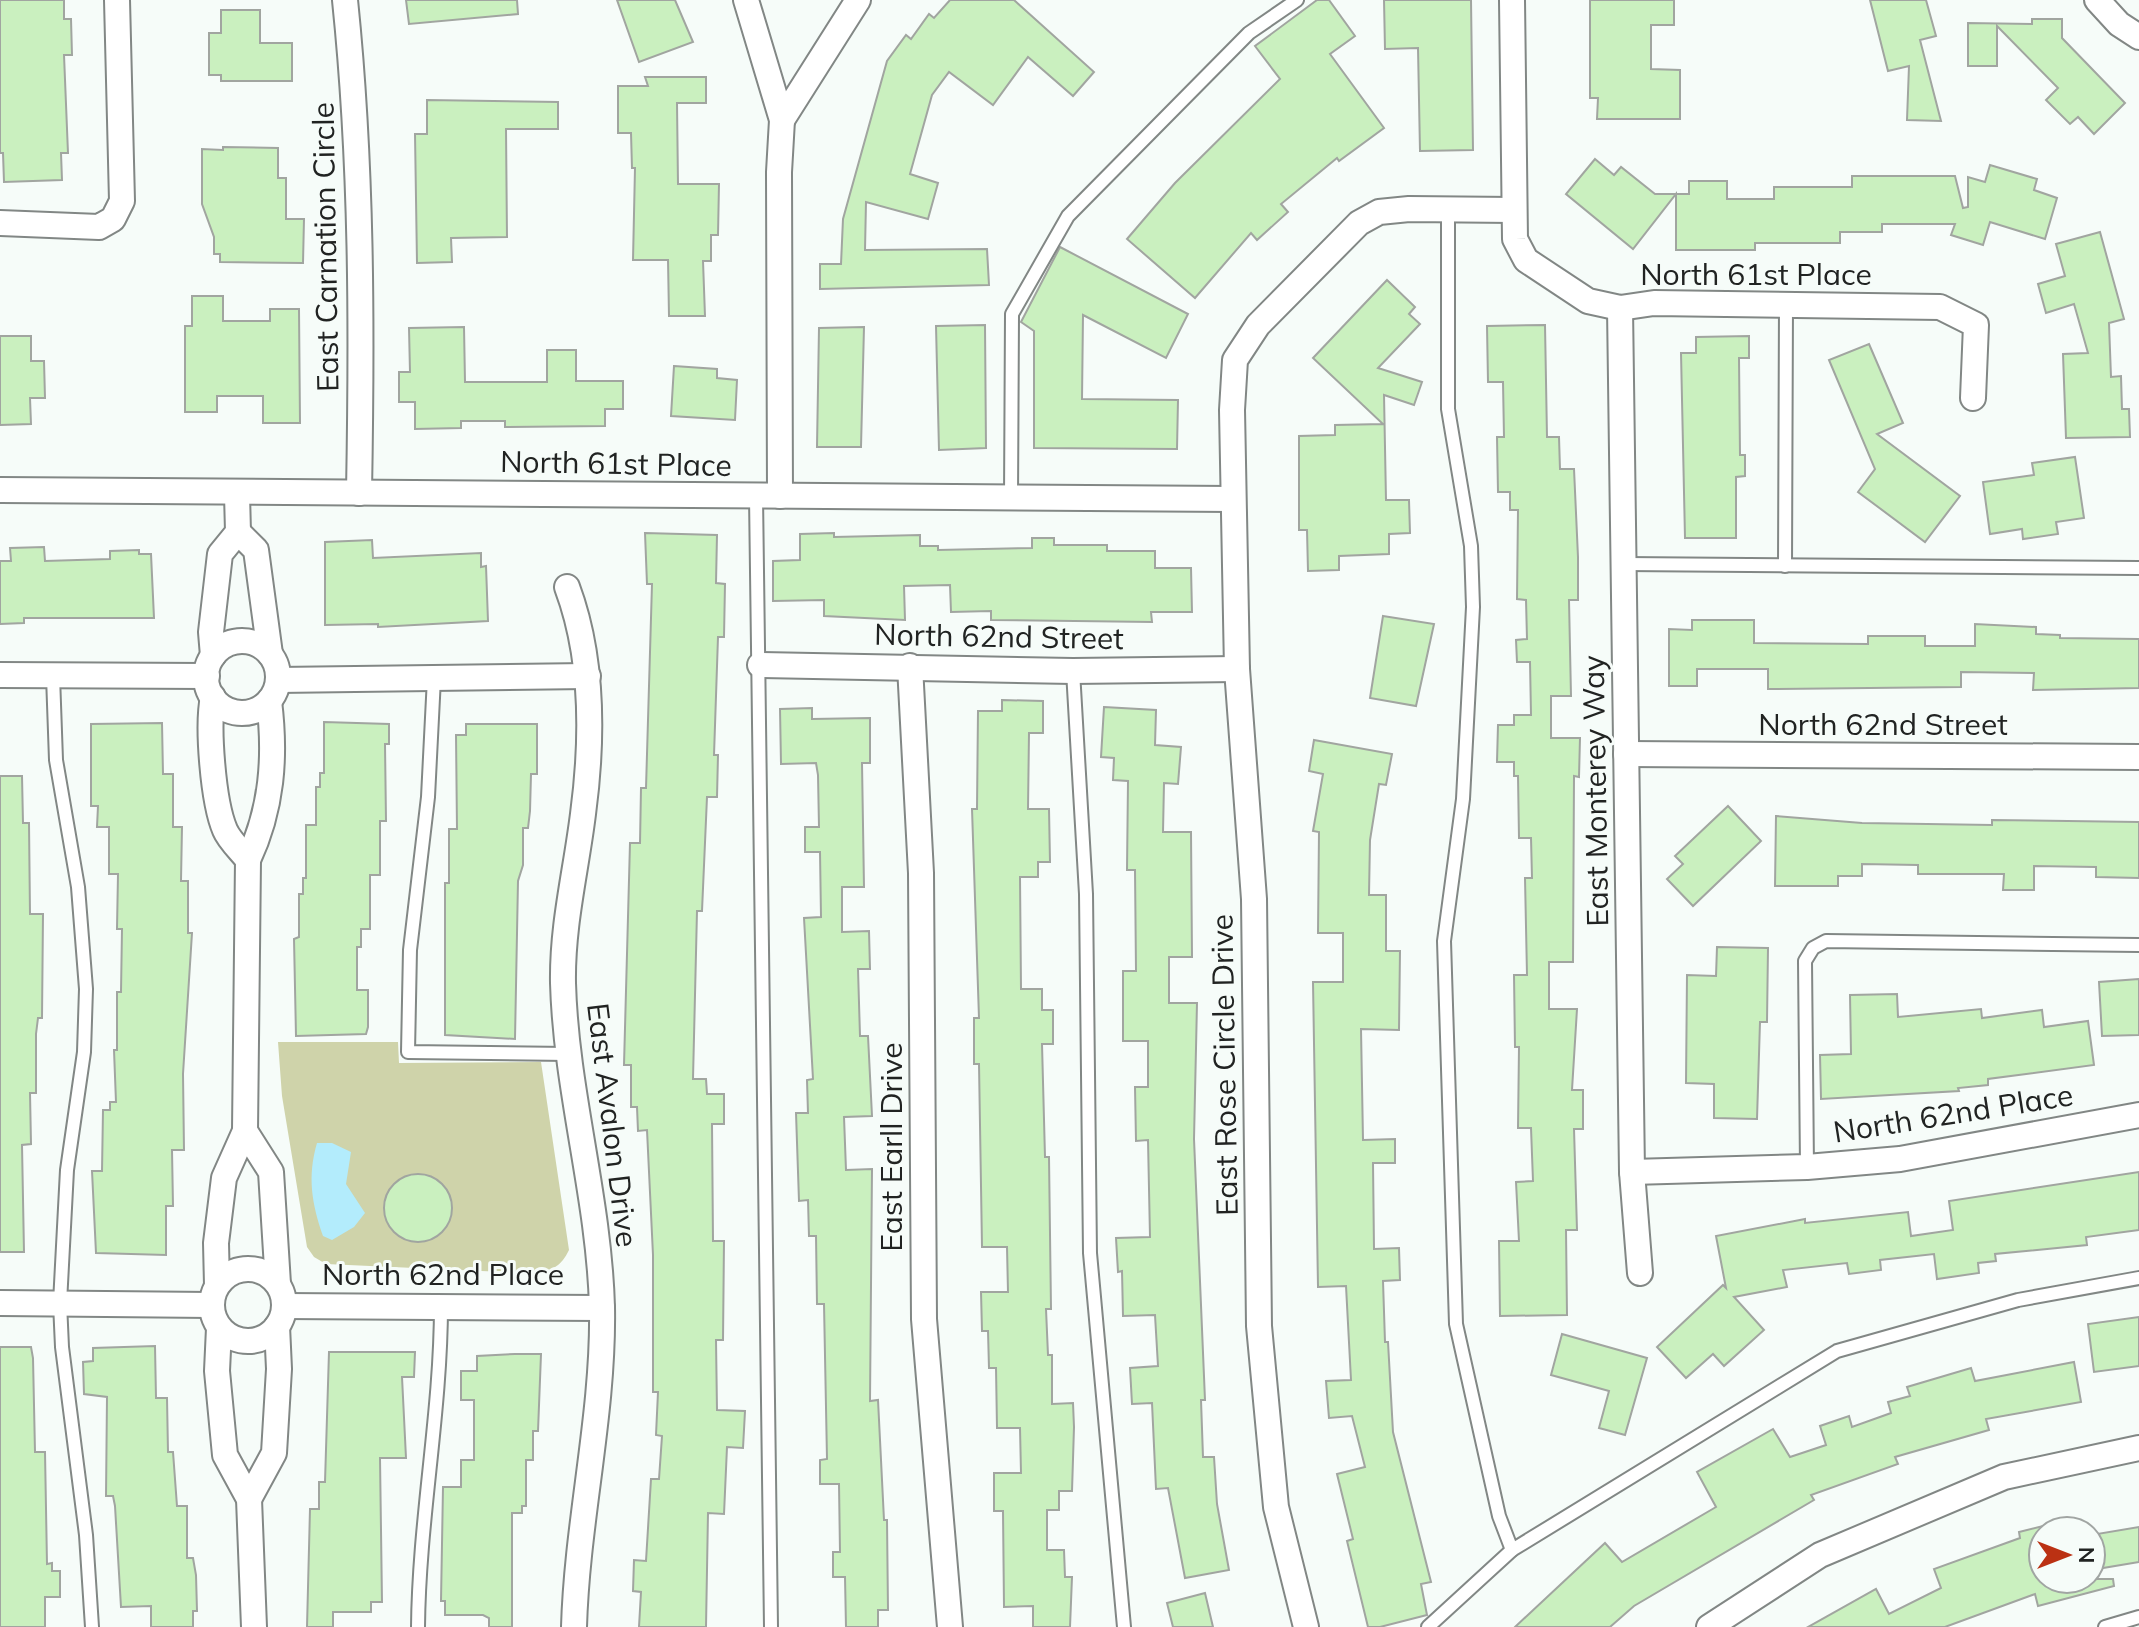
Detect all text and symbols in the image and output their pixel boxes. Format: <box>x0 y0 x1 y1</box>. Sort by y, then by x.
street label: East Carnation Circle <box>303 102 347 392</box>
street label: North 61st Place <box>1640 255 1872 293</box>
street label: North 61st Place <box>500 442 732 484</box>
street label: North 62nd Street <box>874 615 1124 657</box>
street label: East Monterey Way <box>1574 655 1616 927</box>
street label: North 62nd Street <box>1758 705 2008 743</box>
street label: East Rose Circle Drive <box>1202 914 1246 1216</box>
street label: East Avalon Drive <box>579 1001 647 1249</box>
street label: East Earll Drive <box>872 1042 910 1252</box>
street label: North 62nd Place <box>1830 1075 2076 1151</box>
street label: North 62nd Place <box>322 1255 564 1293</box>
north arrow <box>2027 1515 2107 1595</box>
text: N <box>2073 1547 2101 1563</box>

